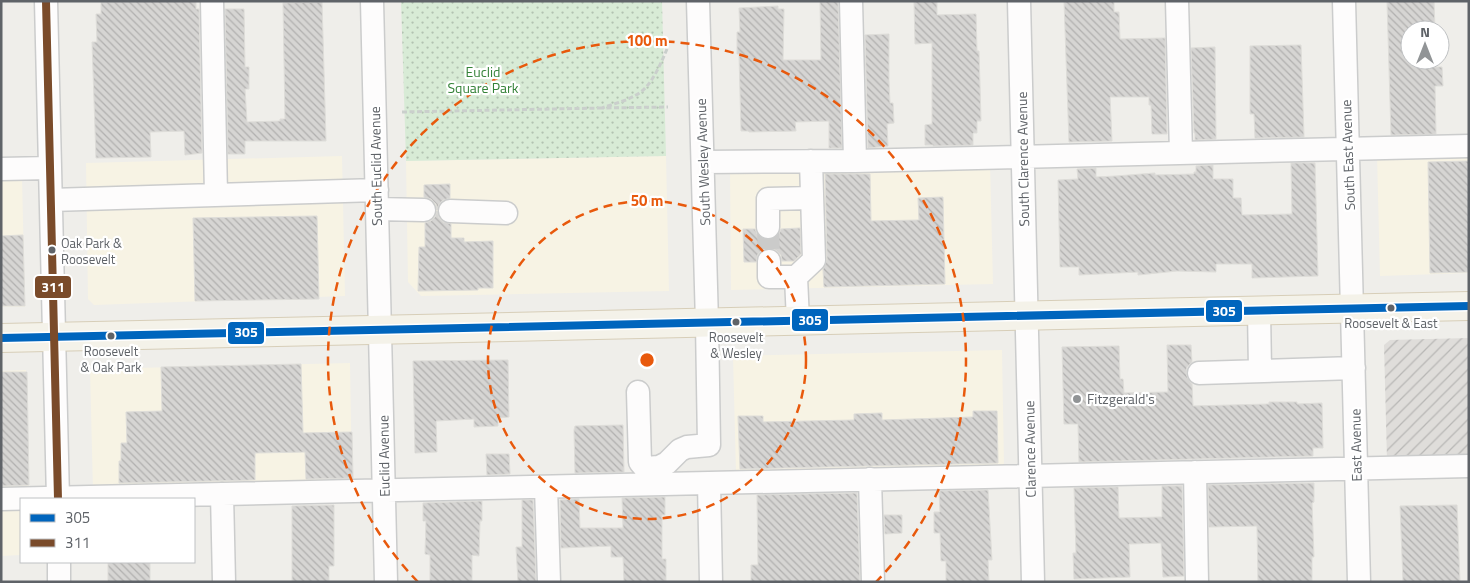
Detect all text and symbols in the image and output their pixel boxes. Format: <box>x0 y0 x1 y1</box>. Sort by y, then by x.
north arrow <box>1400 20 1450 70</box>
text: N <box>1420 21 1430 42</box>
text: 100 m <box>626 29 668 52</box>
park label: Euclid Square Park <box>447 61 519 98</box>
street label: South Clarence Avenue <box>1011 91 1034 227</box>
street label: South Wesley Avenue <box>690 98 715 226</box>
street label: South East Avenue <box>1335 99 1360 211</box>
street label: South Euclid Avenue <box>364 106 387 226</box>
text: 50 m <box>631 189 663 212</box>
place label: Oak Park & Roosevelt <box>61 233 122 269</box>
marker: Oak Park & Roosevelt <box>47 245 57 255</box>
line badge: 311 <box>34 275 72 299</box>
text: 311 <box>41 276 65 297</box>
line badge: 305 <box>1205 299 1243 323</box>
text: 305 <box>1212 300 1236 321</box>
marker: Roosevelt & East <box>1386 303 1396 313</box>
line badge: 305 <box>791 308 829 332</box>
text: 305 <box>798 309 822 330</box>
place label: Roosevelt & East <box>1344 313 1438 333</box>
marker: Roosevelt & Wesley <box>731 317 741 327</box>
line badge: 305 <box>227 321 265 345</box>
text: 305 <box>234 321 258 342</box>
place label: Roosevelt & Wesley <box>709 327 764 363</box>
marker: Roosevelt & Oak Park <box>106 331 116 341</box>
place label: Roosevelt & Oak Park <box>81 341 141 377</box>
centre of rings <box>638 351 656 369</box>
place label: Fitzgerald's <box>1087 388 1155 409</box>
marker: Fitzgerald's <box>1071 393 1083 405</box>
street label: Clarence Avenue <box>1018 400 1041 498</box>
street label: East Avenue <box>1344 408 1367 482</box>
street label: Euclid Avenue <box>372 415 395 497</box>
legend <box>20 498 195 563</box>
text: 305 <box>65 506 90 529</box>
text: 311 <box>65 531 90 554</box>

